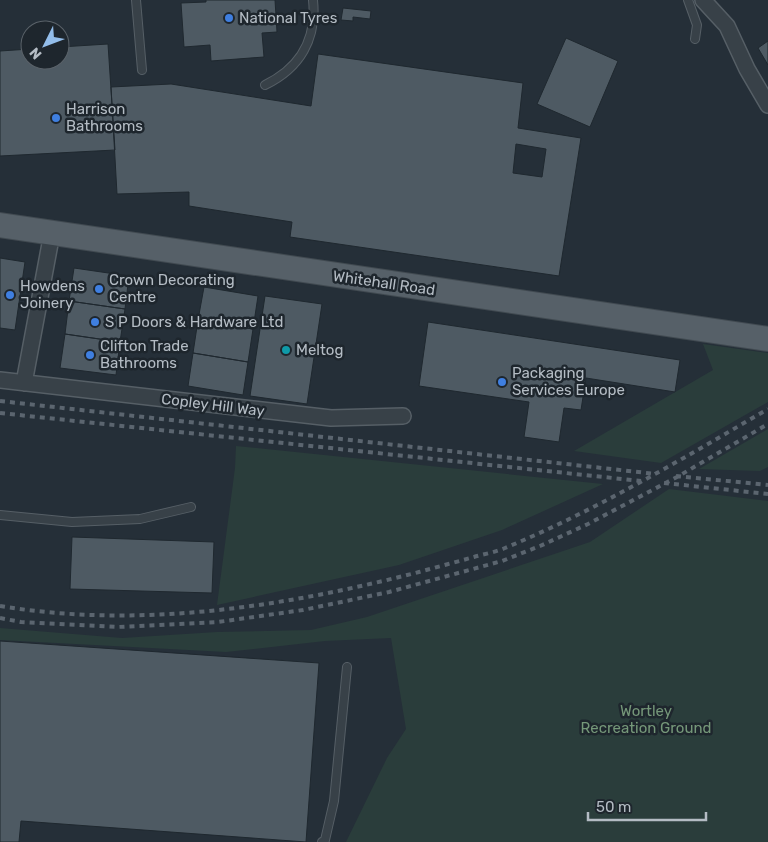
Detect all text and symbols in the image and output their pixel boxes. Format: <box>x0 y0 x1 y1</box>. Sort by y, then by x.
place label: National Tyres <box>239 9 338 27</box>
marker: National Tyres <box>223 12 235 24</box>
north arrow <box>20 20 70 70</box>
text: N <box>26 44 45 63</box>
place label: Harrison Bathrooms <box>66 100 143 135</box>
marker: Harrison Bathrooms <box>50 112 62 124</box>
street label: Whitehall Road <box>332 267 436 299</box>
place label: Crown Decorating Centre <box>109 271 235 306</box>
place label: Howdens Joinery <box>20 277 85 312</box>
marker: Crown Decorating Centre <box>93 283 105 295</box>
marker: Howdens Joinery <box>4 289 16 301</box>
place label: S P Doors & Hardware Ltd <box>105 313 283 331</box>
marker: S P Doors & Hardware Ltd <box>89 316 101 328</box>
place label: Clifton Trade Bathrooms <box>100 337 189 372</box>
place label: Meltog <box>296 341 343 359</box>
marker: Meltog <box>280 344 292 356</box>
marker: Clifton Trade Bathrooms <box>84 349 96 361</box>
place label: Packaging Services Europe <box>512 364 625 399</box>
marker: Packaging Services Europe <box>496 376 508 388</box>
street label: Copley Hill Way <box>160 390 266 420</box>
park label: Wortley Recreation Ground <box>581 702 711 737</box>
scale bar <box>588 790 706 822</box>
text: 50 m <box>596 798 631 816</box>

